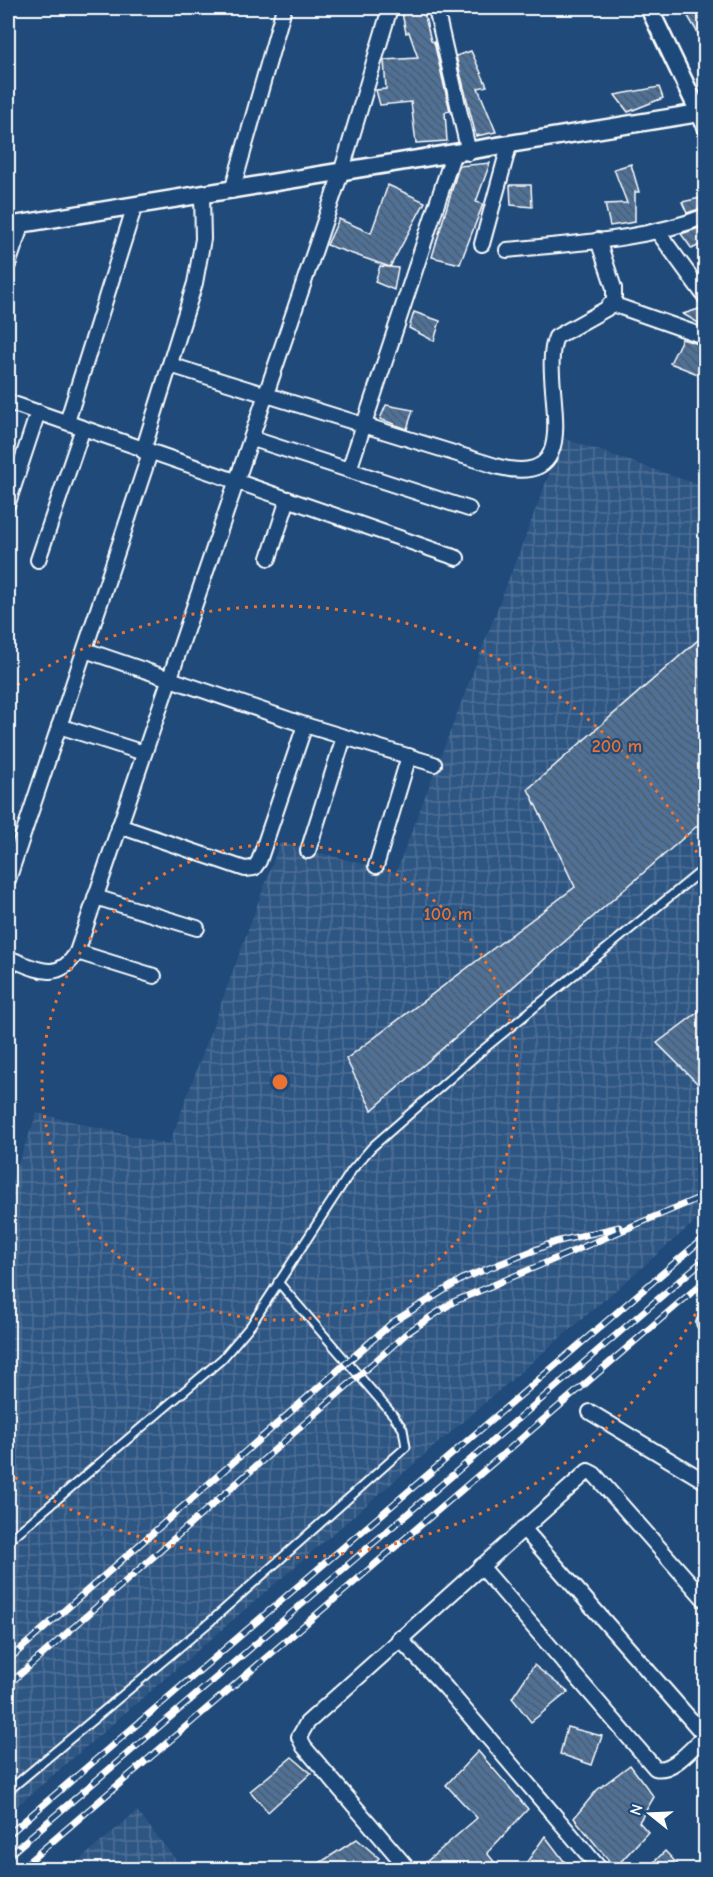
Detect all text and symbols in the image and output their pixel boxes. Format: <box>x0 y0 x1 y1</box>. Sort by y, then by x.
text: 200 m <box>592 736 642 757</box>
text: 100 m <box>424 904 472 925</box>
centre of rings <box>270 1072 290 1092</box>
north arrow <box>620 1784 680 1844</box>
text: N <box>627 1802 647 1817</box>

